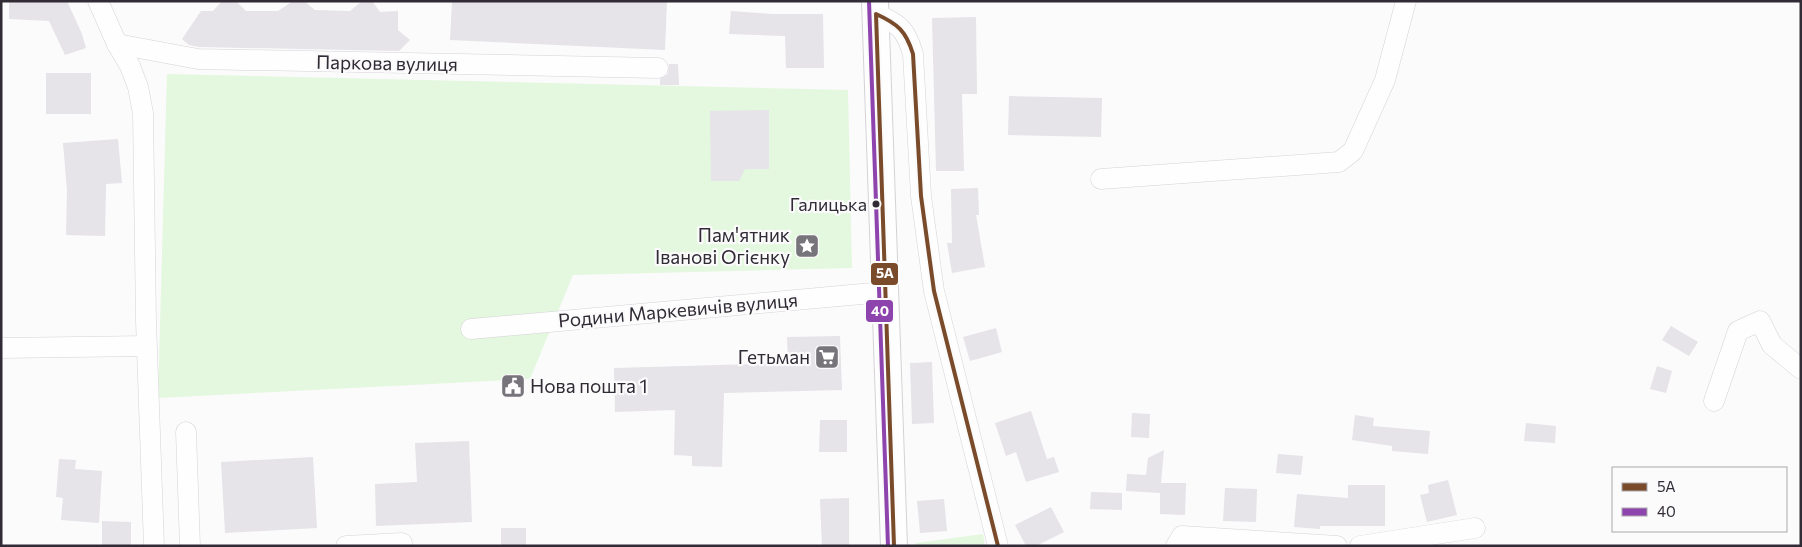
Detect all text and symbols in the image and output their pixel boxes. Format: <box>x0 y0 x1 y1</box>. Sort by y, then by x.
street label: Паркова вулиця <box>316 50 458 75</box>
place label: Галицька <box>790 193 867 215</box>
marker: Галицька <box>871 199 881 209</box>
place label: Пам'ятник Іванові Огієнку <box>655 223 790 268</box>
place icon: Пам'ятник Іванові Огієнку <box>794 233 820 259</box>
line badge: 5А <box>870 262 899 286</box>
text: 5А <box>876 264 894 281</box>
street label: Родини Маркевичів вулиця <box>557 288 799 331</box>
line badge: 40 <box>865 299 894 323</box>
text: 40 <box>871 302 889 319</box>
supermarket icon: Гетьман <box>814 344 840 370</box>
place label: Гетьман <box>738 345 810 368</box>
public building icon: Нова пошта 1 <box>500 373 526 399</box>
place label: Нова пошта 1 <box>530 374 648 397</box>
legend <box>1612 467 1787 532</box>
text: 5А <box>1657 477 1676 495</box>
text: 40 <box>1657 502 1676 520</box>

